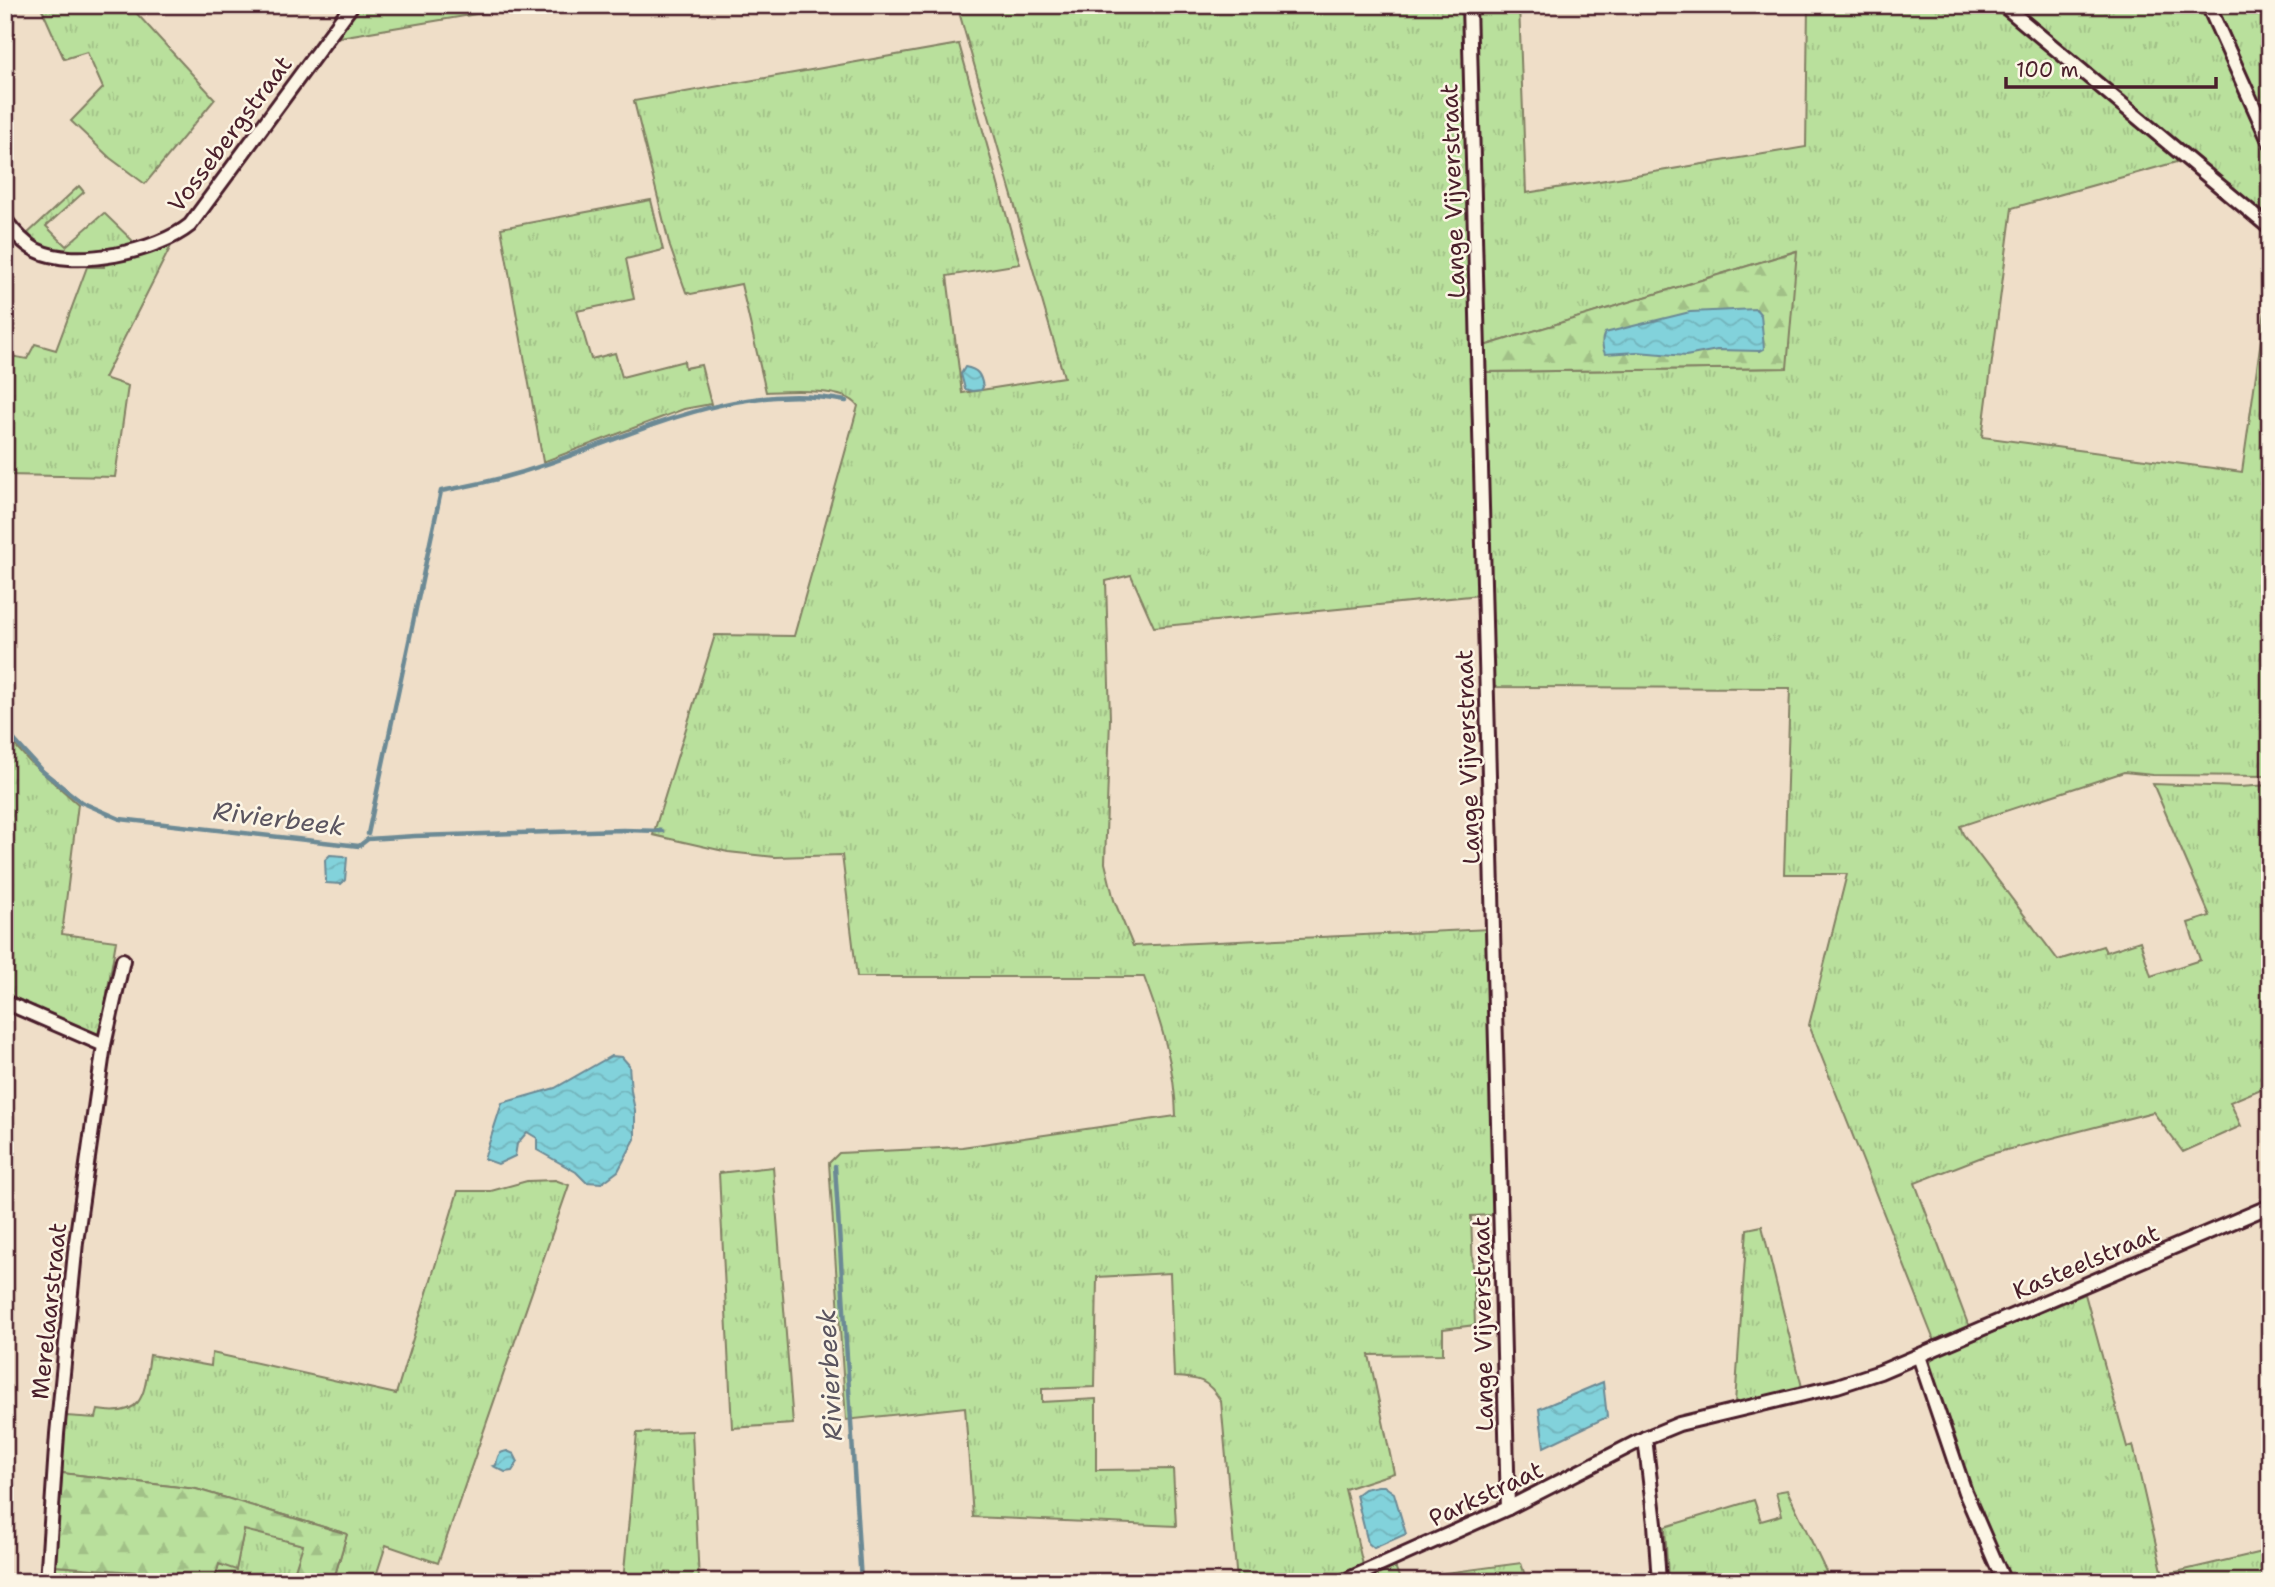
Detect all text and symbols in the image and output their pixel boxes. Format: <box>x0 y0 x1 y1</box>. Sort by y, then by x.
scale bar <box>2006 46 2216 90</box>
street label: Vossebergstraat <box>161 49 299 219</box>
text: 100 m <box>2016 56 2079 84</box>
street label: Lange Vijverstraat <box>1433 83 1473 299</box>
street label: Lange Vijverstraat <box>1448 649 1488 865</box>
water label: Rivierbeek <box>211 793 347 843</box>
street label: Lange Vijverstraat <box>1465 1216 1501 1432</box>
street label: Kasteelstraat <box>2008 1217 2164 1307</box>
street label: Merelaarstraat <box>24 1221 74 1401</box>
water label: Rivierbeek <box>808 1308 850 1442</box>
street label: Parkstraat <box>1424 1454 1548 1534</box>

